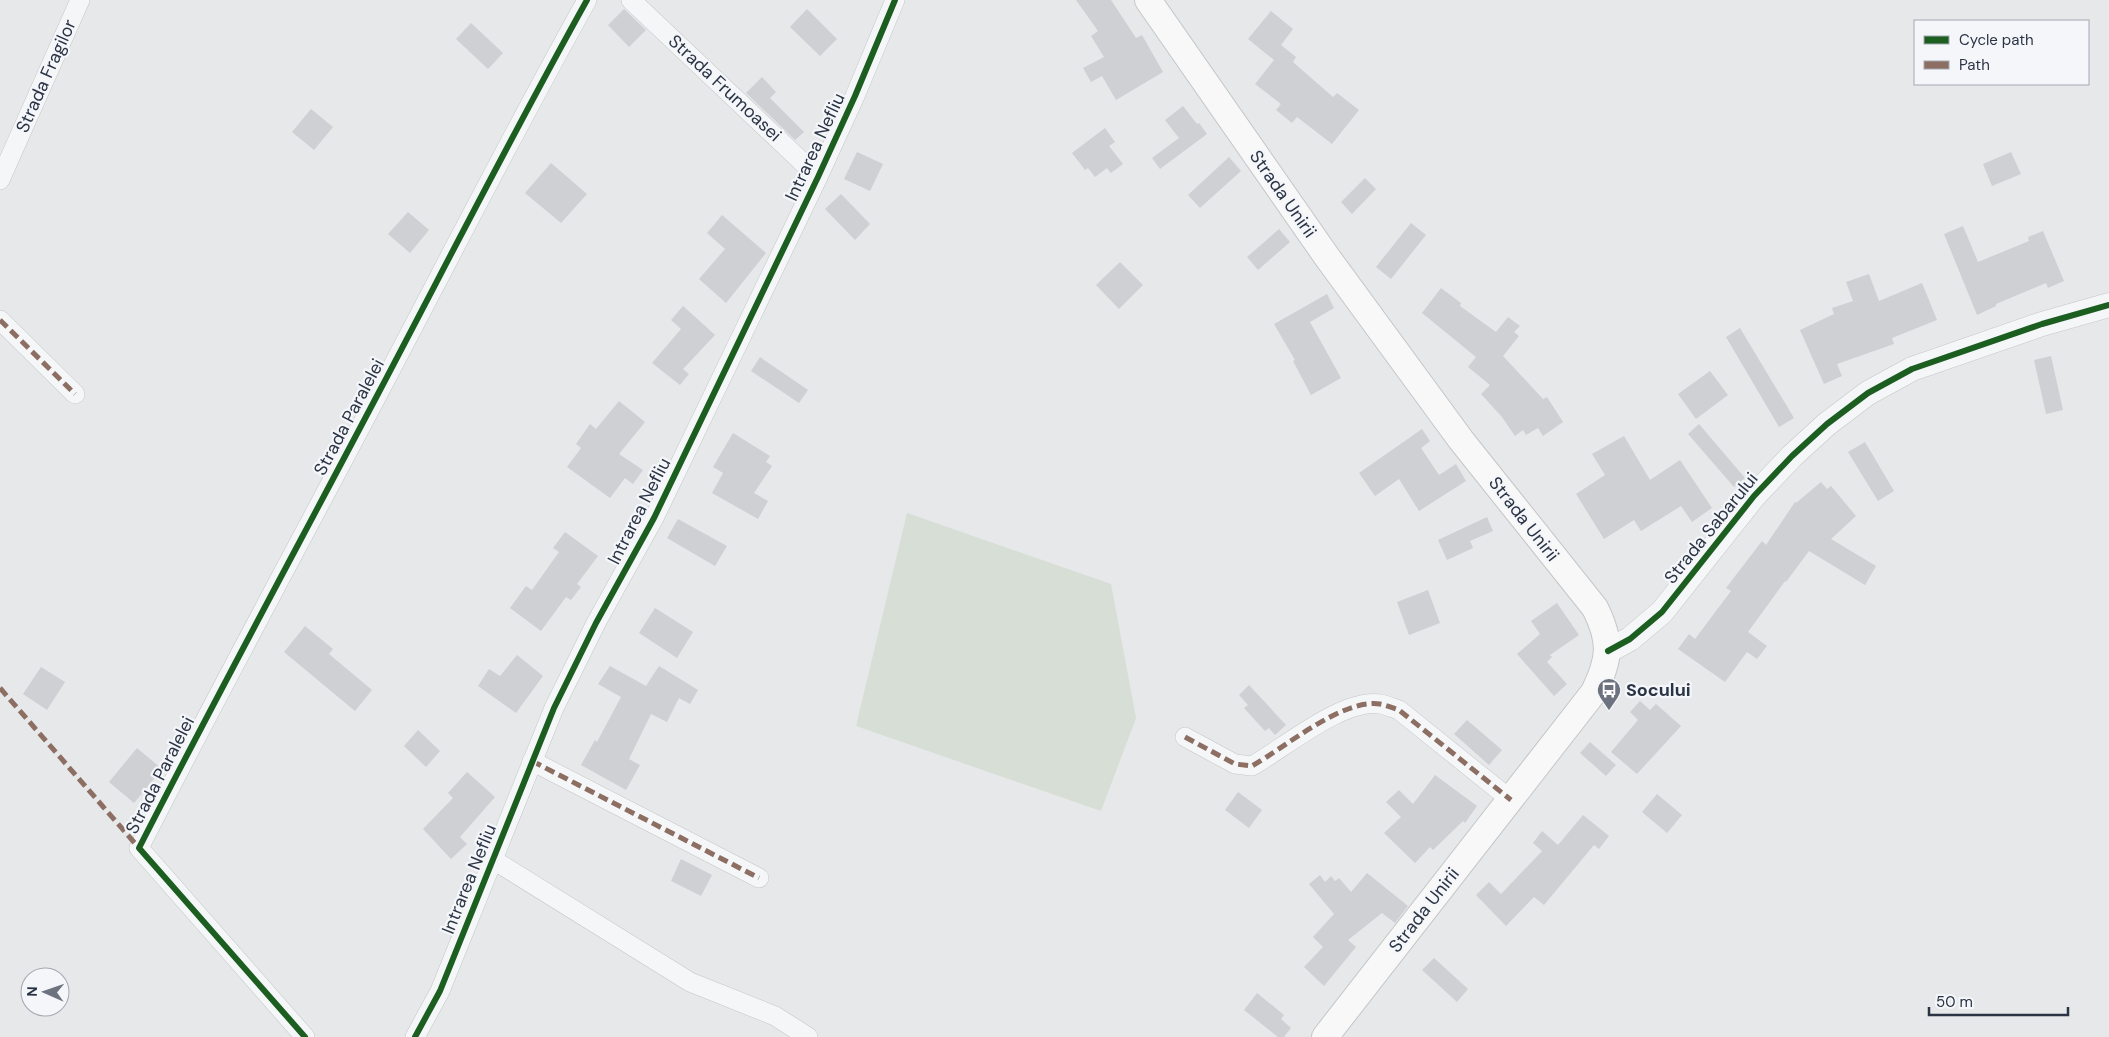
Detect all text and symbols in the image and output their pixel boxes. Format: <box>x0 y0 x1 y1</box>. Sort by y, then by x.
street label: Strada Fragilor <box>10 15 82 136</box>
legend <box>1914 20 2089 85</box>
street label: Strada Frumoasei <box>663 29 787 147</box>
text: Cycle path <box>1959 30 2034 50</box>
text: Path <box>1959 55 1990 75</box>
street label: Intrarea Nefliu <box>779 89 851 205</box>
street label: Strada Unirii <box>1244 146 1322 242</box>
street label: Strada Paralelei <box>308 354 390 480</box>
street label: Intrarea Nefliu <box>602 454 676 568</box>
street label: Strada Sabarului <box>1659 467 1763 589</box>
street label: Strada Unirii <box>1483 472 1565 566</box>
bus stop icon: Socului <box>1596 677 1622 711</box>
place label: Socului <box>1626 678 1691 702</box>
street label: Strada Paralelei <box>120 712 200 838</box>
street label: Intrarea Nefliu <box>436 820 502 938</box>
street label: Strada Unirii <box>1383 863 1465 957</box>
north arrow <box>20 967 70 1017</box>
scale bar <box>1929 984 2068 1016</box>
text: N <box>23 986 41 997</box>
text: 50 m <box>1936 992 1973 1012</box>

